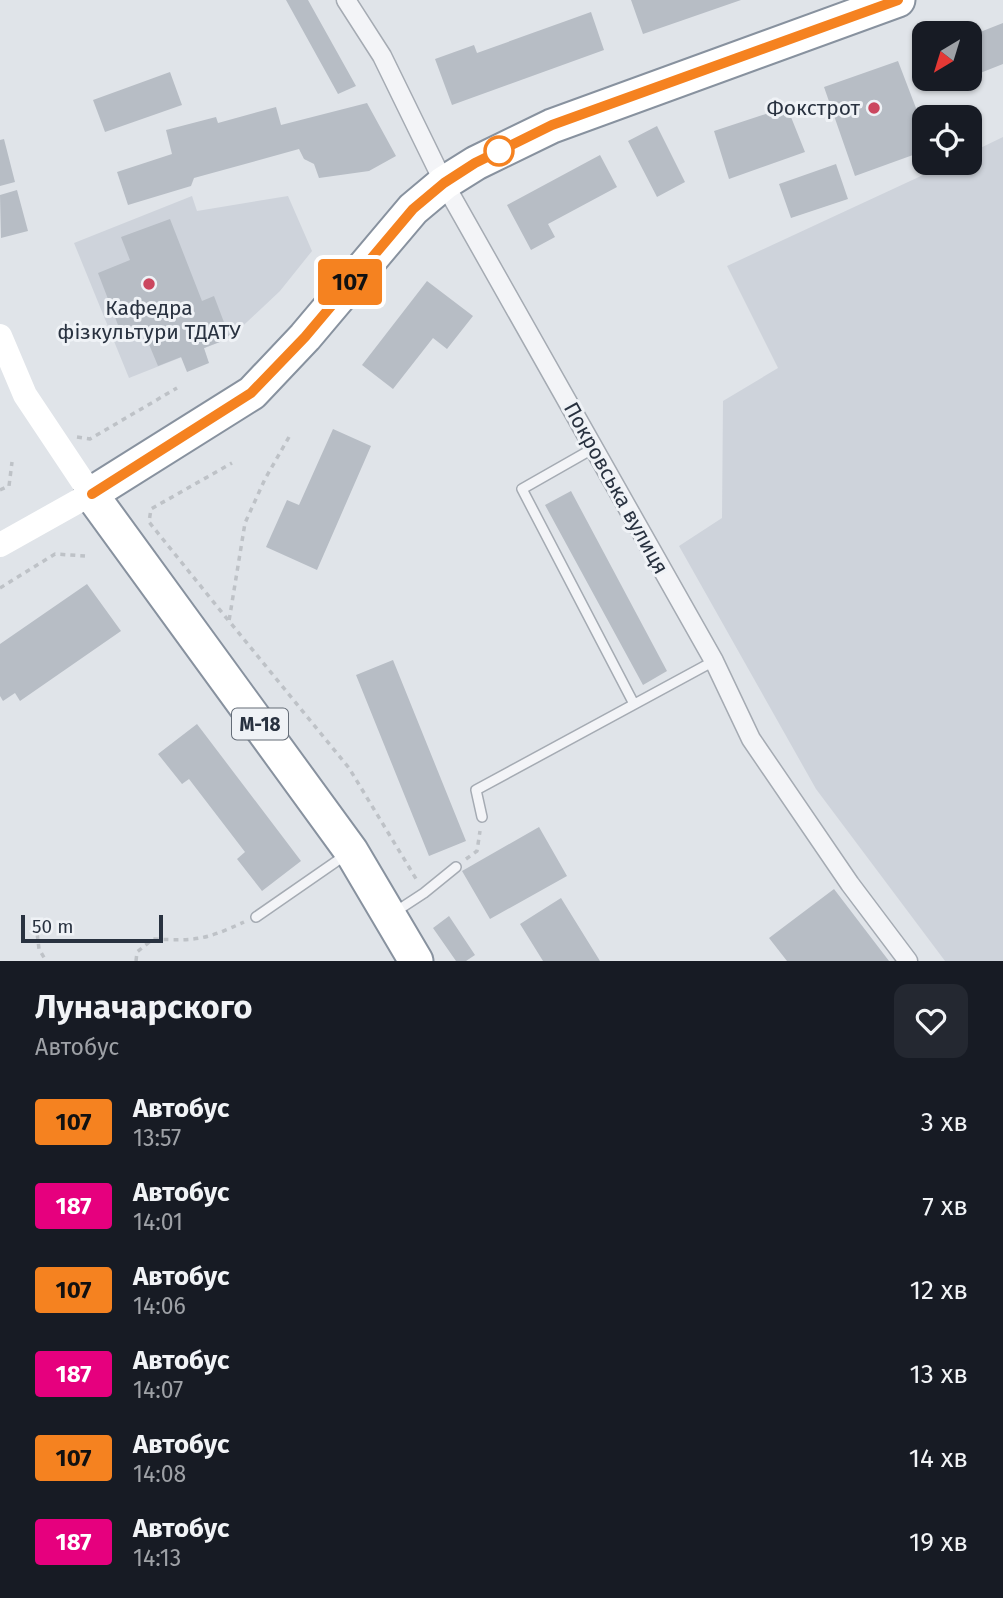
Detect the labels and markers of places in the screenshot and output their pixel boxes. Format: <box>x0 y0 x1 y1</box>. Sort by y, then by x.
place label: Фокстрот <box>767 95 861 121</box>
marker: Фокстрот <box>866 100 882 116</box>
unlabelled marker <box>484 136 514 166</box>
marker: Кафедра фізкультури ТДАТУ <box>141 276 157 292</box>
place label: Кафедра фізкультури ТДАТУ <box>57 295 241 345</box>

